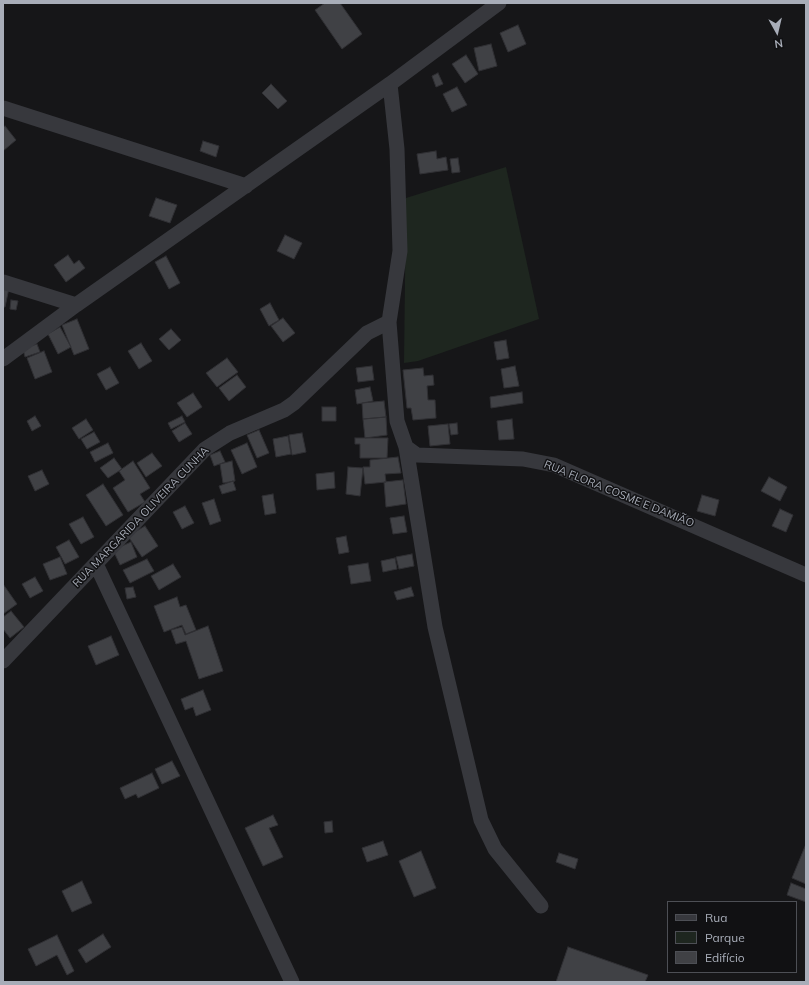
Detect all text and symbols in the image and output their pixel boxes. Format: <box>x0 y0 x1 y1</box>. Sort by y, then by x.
north arrow <box>757 12 797 52</box>
text: N <box>774 36 784 51</box>
street label: RUA MARGARIDA OLIVEIRA CUNHA <box>70 444 212 590</box>
street label: RUA FLORA COSME E DAMIÃO <box>542 458 696 530</box>
legend <box>667 901 797 973</box>
text: Rua <box>705 910 727 925</box>
text: Parque <box>705 930 745 945</box>
text: Edifício <box>705 950 745 965</box>

